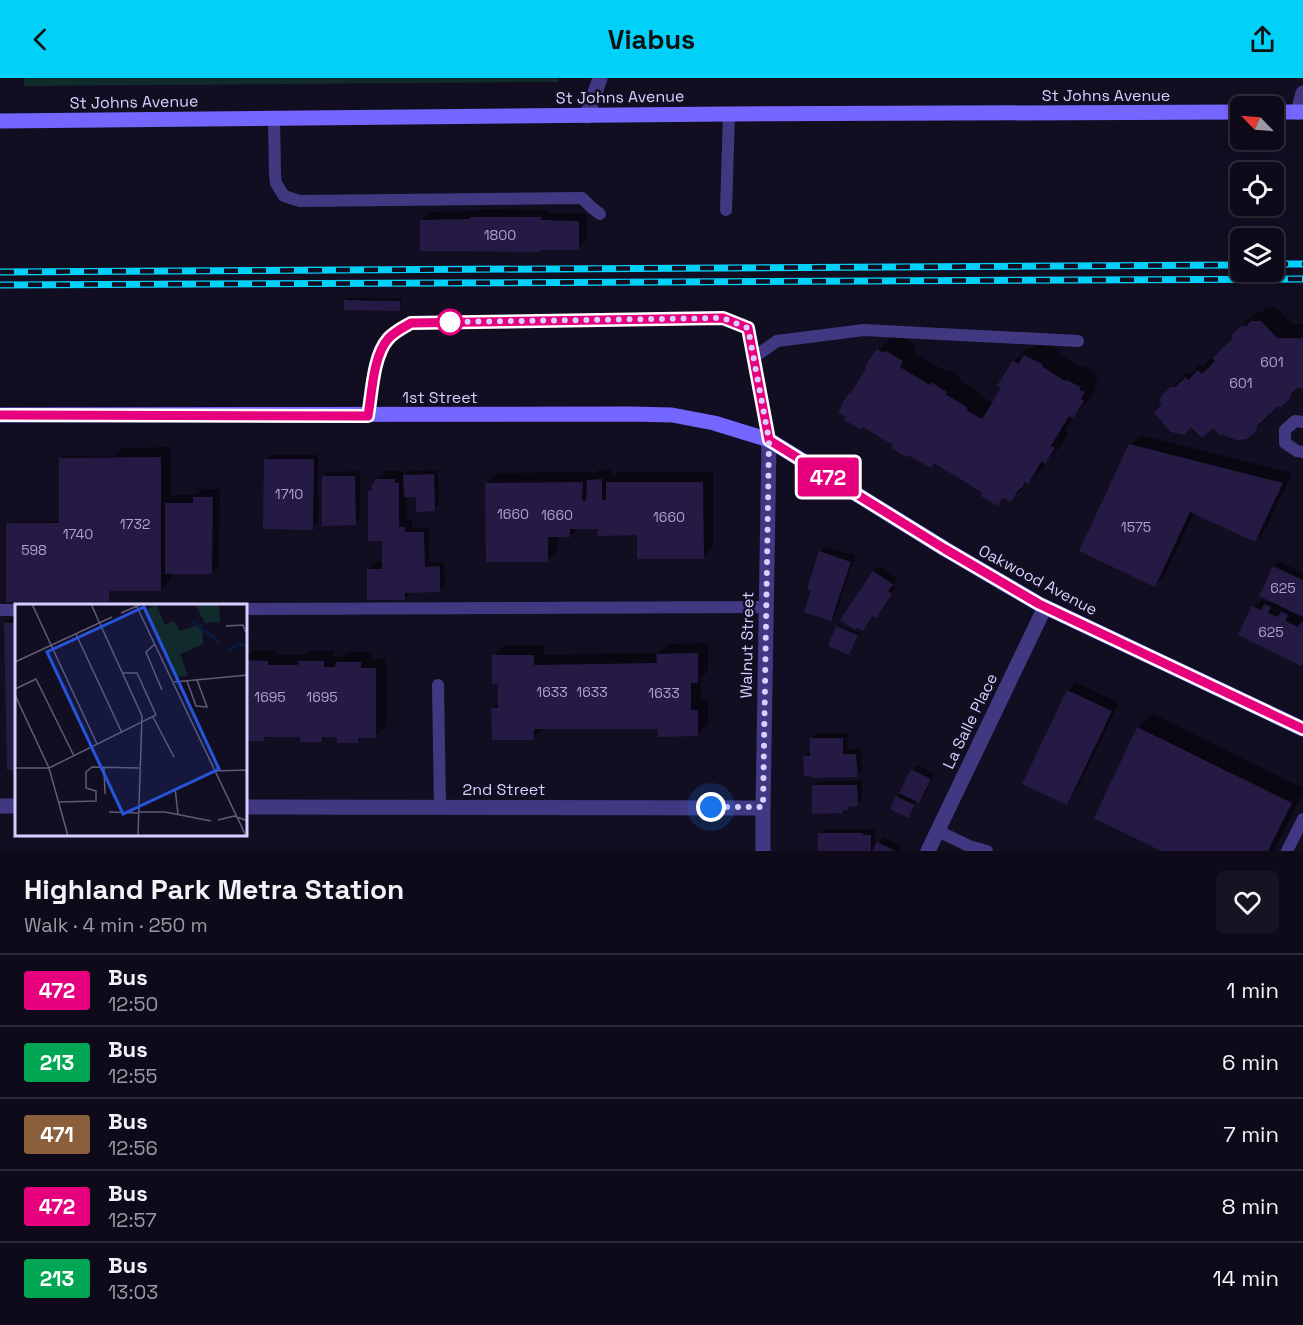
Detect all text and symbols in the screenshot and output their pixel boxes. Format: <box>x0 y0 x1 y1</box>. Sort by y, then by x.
text: Viabus <box>608 22 695 57</box>
icon: back <box>24 23 57 56</box>
icon: share <box>1246 23 1279 56</box>
street label: St Johns Avenue <box>555 85 685 109</box>
street label: St Johns Avenue <box>1042 85 1170 106</box>
street label: St Johns Avenue <box>69 90 199 114</box>
north arrow <box>1230 96 1284 150</box>
map controls <box>1230 96 1284 282</box>
button: locate <box>1230 162 1284 216</box>
house number: 1800 <box>484 226 516 244</box>
button: layers <box>1230 228 1284 282</box>
unlabelled marker <box>437 309 463 335</box>
house number: 601 <box>1260 353 1284 371</box>
house number: 601 <box>1229 374 1253 392</box>
street label: 1st Street <box>402 387 478 408</box>
line badge: 472 <box>794 458 862 496</box>
text: 472 <box>810 464 846 491</box>
house number: 1710 <box>275 485 303 503</box>
house number: 1660 <box>497 505 529 523</box>
house number: 1660 <box>541 506 573 524</box>
house number: 1660 <box>653 508 685 526</box>
house number: 1732 <box>120 515 150 533</box>
house number: 1575 <box>1121 518 1151 536</box>
house number: 1740 <box>63 525 93 543</box>
street label: Oakwood Avenue <box>975 540 1101 620</box>
house number: 598 <box>21 541 47 559</box>
house number: 625 <box>1270 579 1296 597</box>
street label: Walnut Street <box>736 591 758 699</box>
inset map <box>15 604 248 836</box>
house number: 625 <box>1258 623 1284 641</box>
street label: La Salle Place <box>938 670 1002 772</box>
house number: 1633 <box>536 683 568 701</box>
house number: 1633 <box>576 683 608 701</box>
house number: 1633 <box>648 684 680 702</box>
house number: 1695 <box>254 688 286 706</box>
house number: 1695 <box>306 688 338 706</box>
street label: 2nd Street <box>463 779 545 800</box>
your location <box>696 792 726 822</box>
text: Highland Park Metra Station <box>24 871 404 907</box>
button: heart <box>1216 871 1279 934</box>
text: Walk · 4 min · 250 m <box>24 912 208 938</box>
text: Bus <box>108 963 148 991</box>
text: 1 min <box>1226 976 1279 1004</box>
text: 472 <box>39 977 75 1004</box>
text: 12:50 <box>108 991 158 1017</box>
text: Bus <box>108 1035 148 1063</box>
text: 6 min <box>1222 1048 1279 1076</box>
text: 213 <box>40 1049 74 1076</box>
text: 12:55 <box>108 1063 157 1089</box>
text: Bus <box>108 1107 148 1135</box>
text: 7 min <box>1223 1120 1279 1148</box>
text: 471 <box>40 1121 74 1148</box>
text: 12:56 <box>108 1135 158 1161</box>
text: Bus <box>108 1179 148 1207</box>
text: 8 min <box>1222 1192 1279 1220</box>
text: 472 <box>39 1193 75 1220</box>
text: 12:57 <box>108 1207 157 1233</box>
text: Bus <box>108 1251 148 1279</box>
text: 14 min <box>1213 1264 1279 1292</box>
text: 213 <box>40 1265 74 1292</box>
text: 13:03 <box>108 1279 158 1305</box>

